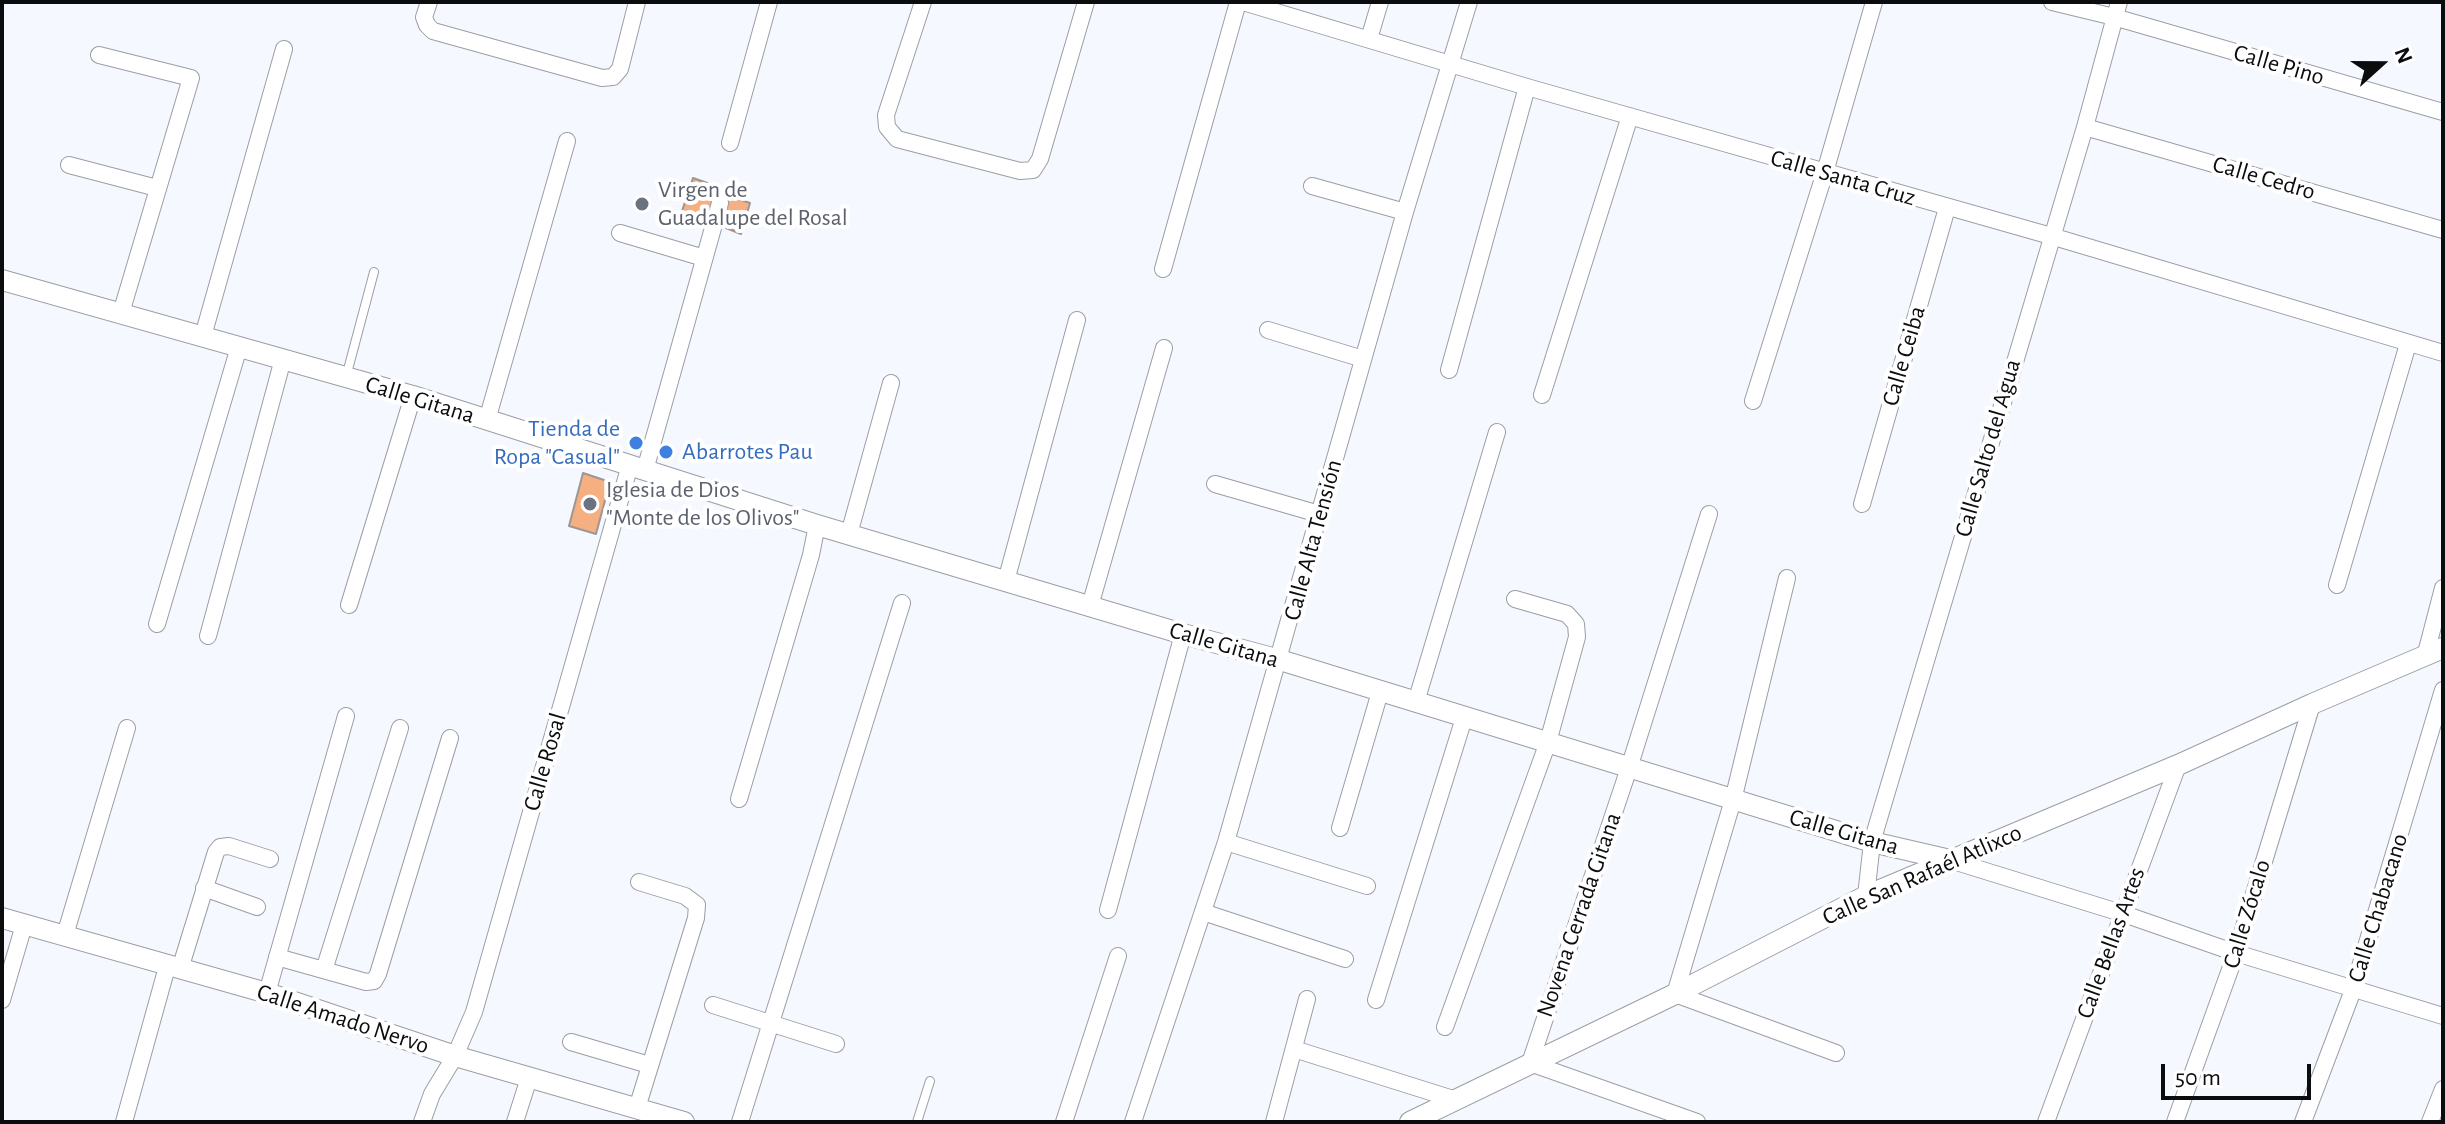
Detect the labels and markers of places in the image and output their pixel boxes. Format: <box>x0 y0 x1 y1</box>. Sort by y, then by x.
place label: Virgen de Guadalupe del Rosal <box>658 176 848 232</box>
marker: Virgen de Guadalupe del Rosal <box>633 195 651 213</box>
place label: Tienda de Ropa "Casual" <box>494 415 620 471</box>
marker: Tienda de Ropa "Casual" <box>627 434 645 452</box>
place label: Abarrotes Pau <box>682 438 813 466</box>
marker: Abarrotes Pau <box>657 443 675 461</box>
place label: Iglesia de Dios "Monte de los Olivos" <box>606 476 800 532</box>
marker: Iglesia de Dios "Monte de los Olivos" <box>581 495 599 513</box>

